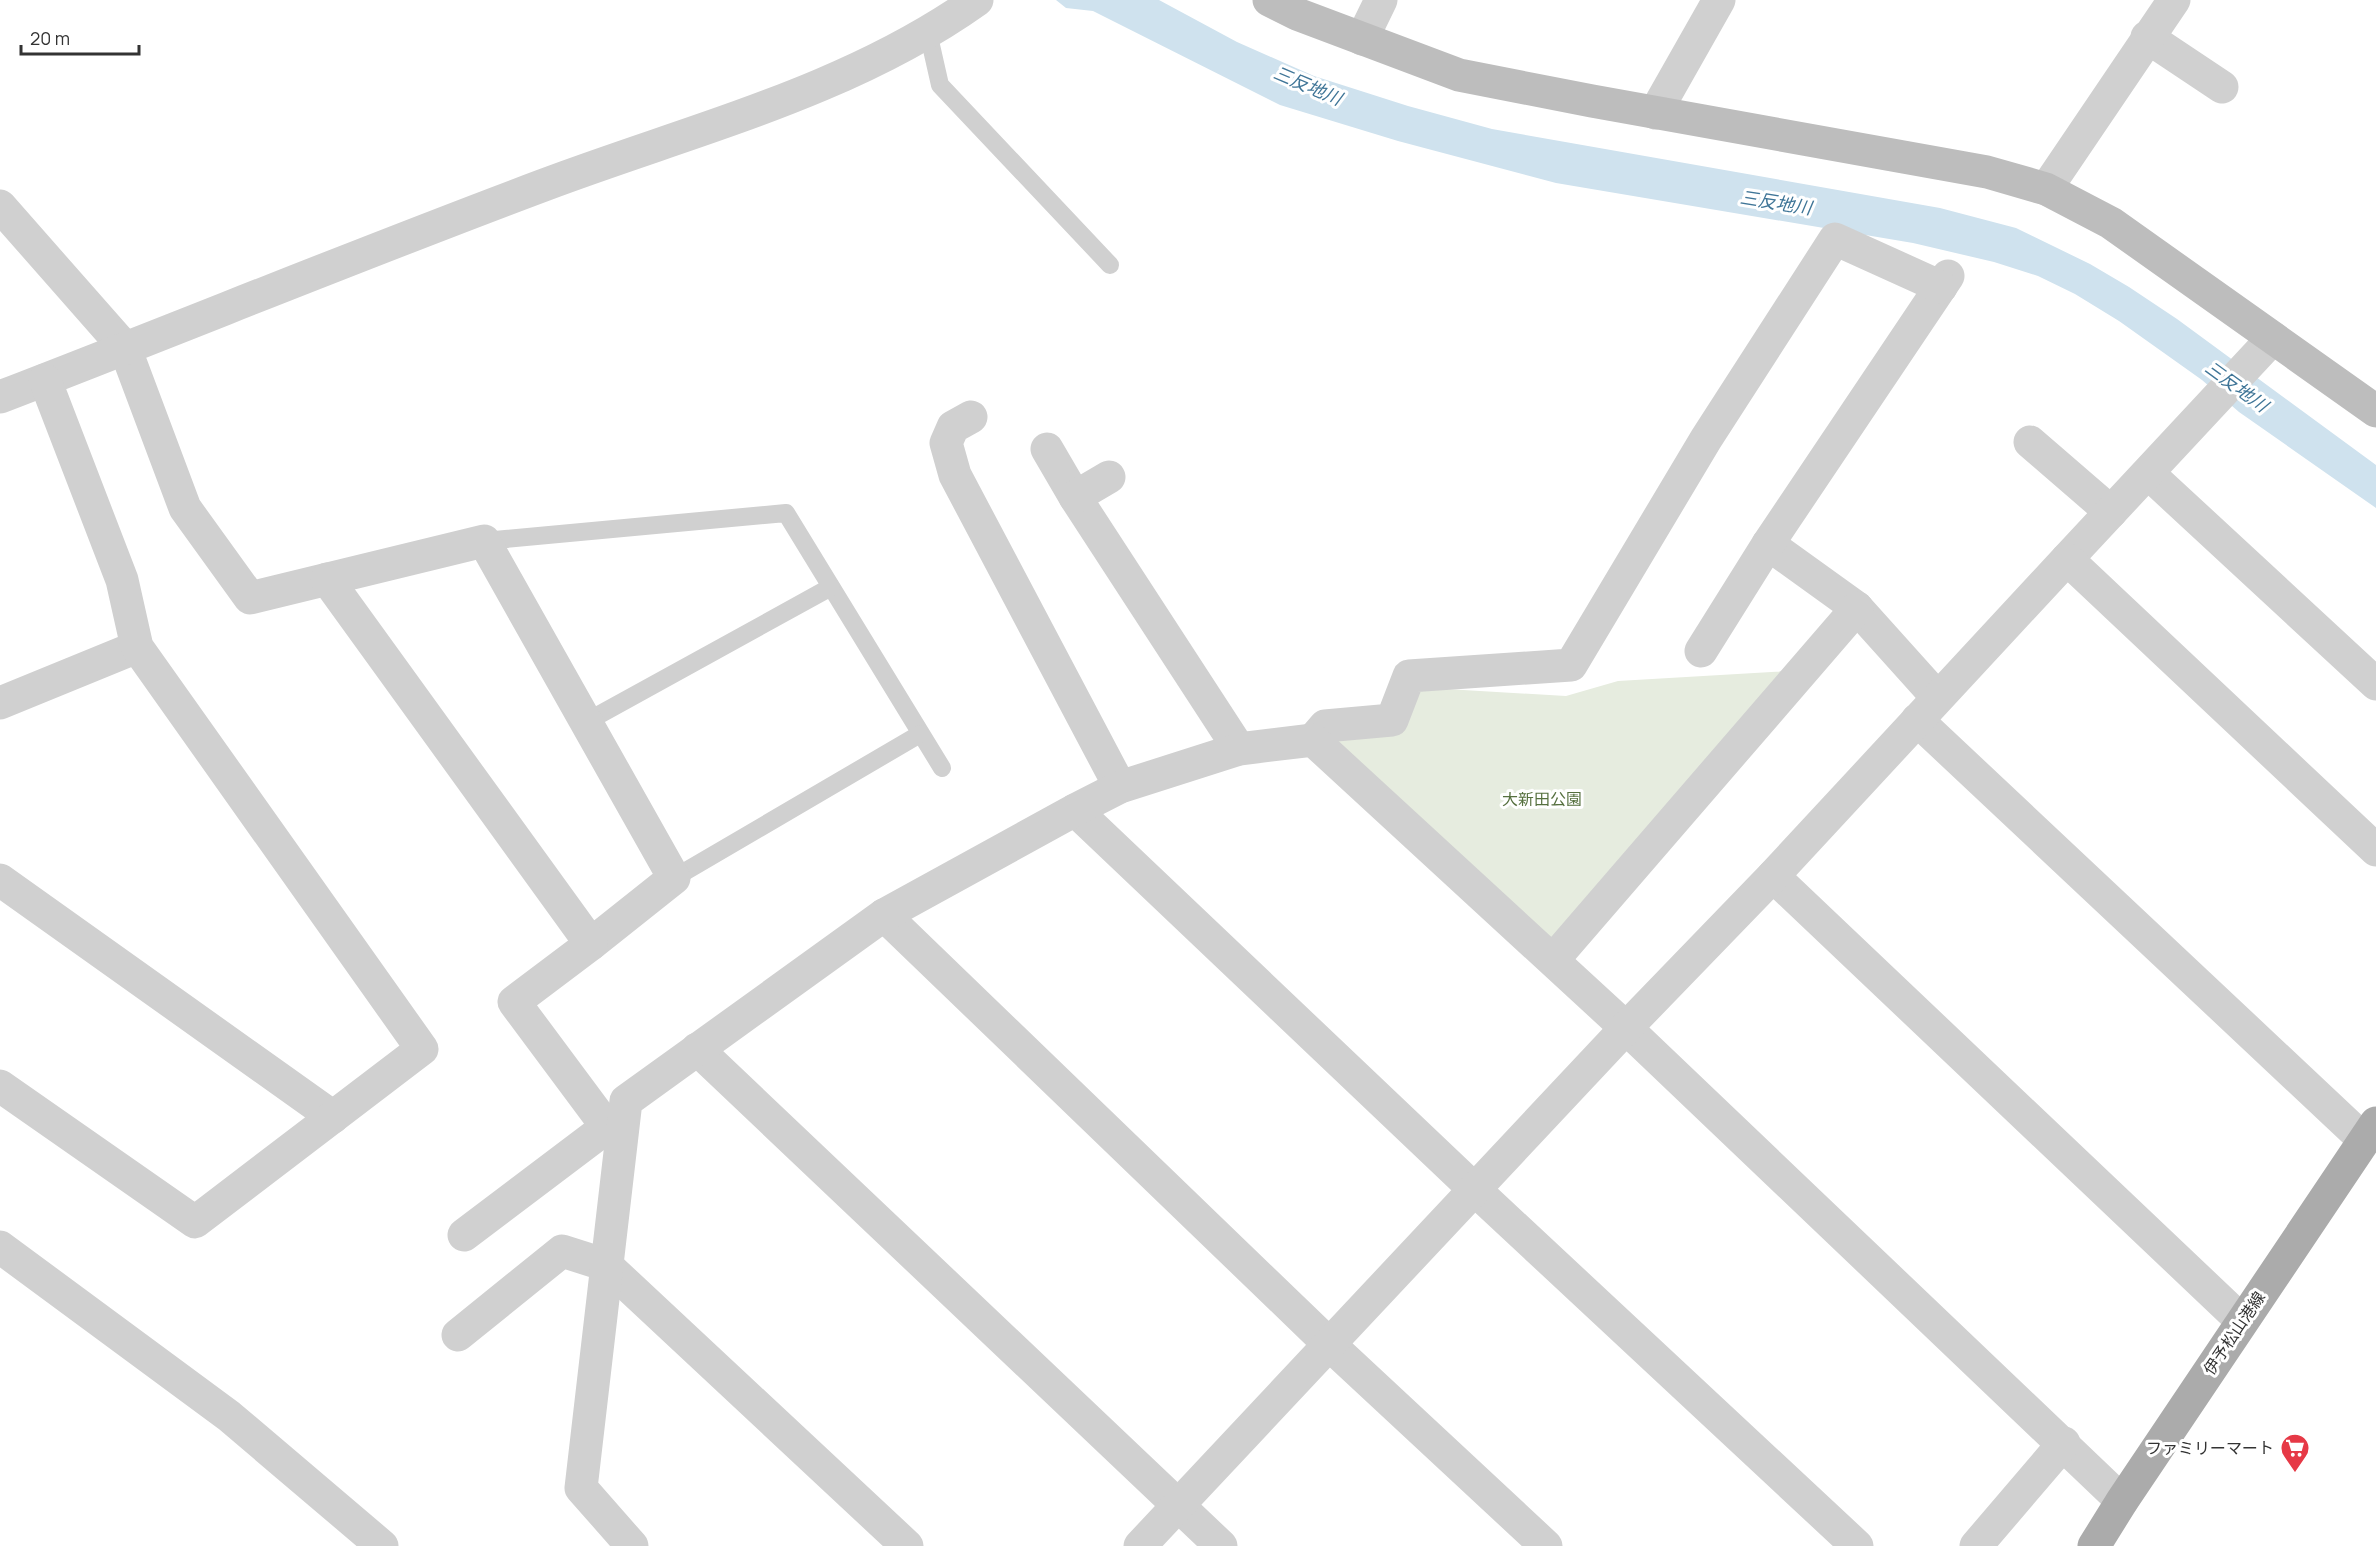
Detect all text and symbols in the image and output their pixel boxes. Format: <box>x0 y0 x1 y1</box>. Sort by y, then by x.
scale bar <box>21 18 140 56</box>
text: 20 m <box>30 26 70 50</box>
water label: 三反地川 <box>1270 60 1348 111</box>
water label: 三反地川 <box>1739 185 1815 220</box>
water label: 三反地川 <box>2201 355 2275 418</box>
park label: 大新田公園 <box>1502 788 1582 810</box>
street label: 伊予松山港線 <box>2198 1287 2270 1379</box>
supermarket icon: ファミリーマート <box>2279 1432 2311 1474</box>
place label: ファミリーマート <box>2146 1437 2274 1459</box>

